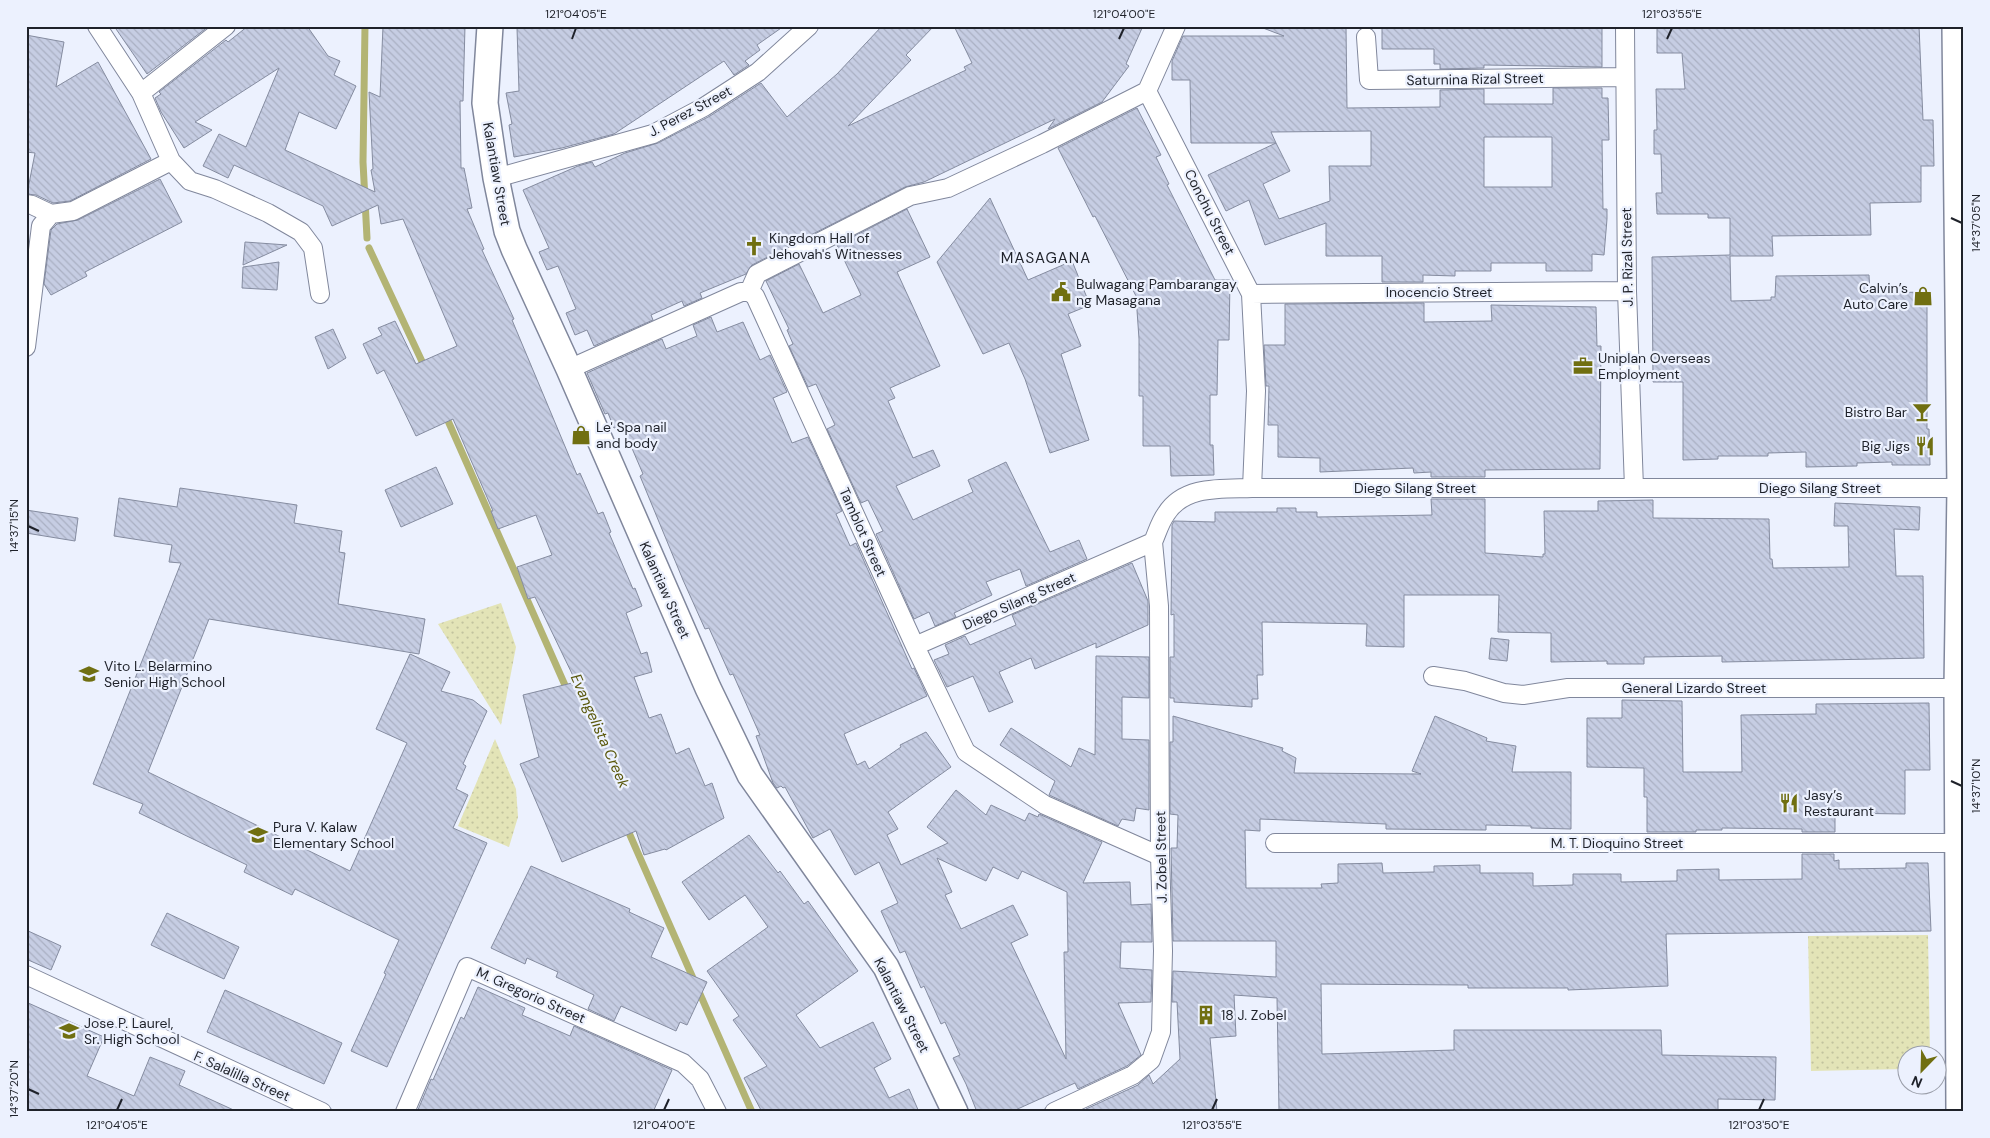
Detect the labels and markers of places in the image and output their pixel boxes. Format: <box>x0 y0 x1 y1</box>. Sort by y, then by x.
place label: Kingdom Hall of Jehovah's Witnesses <box>769 229 902 263</box>
church icon: Kingdom Hall of Jehovah's Witnesses <box>743 235 765 257</box>
place label: Bulwagang Pambarangay ng Masagana <box>1076 275 1237 309</box>
place label: Calvin’s Auto Care <box>1843 279 1908 313</box>
public building icon: Bulwagang Pambarangay ng Masagana <box>1050 281 1072 303</box>
shop icon: Calvin’s Auto Care <box>1912 285 1934 307</box>
place label: Uniplan Overseas Employment <box>1598 349 1710 383</box>
office icon: Uniplan Overseas Employment <box>1572 355 1594 377</box>
bar icon: Bistro Bar <box>1911 401 1933 423</box>
place label: Bistro Bar <box>1845 403 1907 421</box>
place label: Le' Spa nail and body <box>596 418 667 452</box>
shop icon: Le' Spa nail and body <box>570 424 592 446</box>
restaurant icon: Big Jigs <box>1914 435 1936 457</box>
place label: Big Jigs <box>1861 437 1910 455</box>
place label: Vito L. Belarmino Senior High School <box>104 657 225 691</box>
school or university icon: Vito L. Belarmino Senior High School <box>78 663 100 685</box>
place label: Jasy’s Restaurant <box>1804 786 1874 820</box>
restaurant icon: Jasy’s Restaurant <box>1778 792 1800 814</box>
place label: Pura V. Kalaw Elementary School <box>273 818 394 852</box>
school or university icon: Pura V. Kalaw Elementary School <box>247 824 269 846</box>
building icon: 18 J. Zobel <box>1195 1004 1217 1026</box>
place label: 18 J. Zobel <box>1221 1006 1287 1024</box>
place label: Jose P. Laurel, Sr. High School <box>84 1014 180 1048</box>
school or university icon: Jose P. Laurel, Sr. High School <box>58 1020 80 1042</box>

